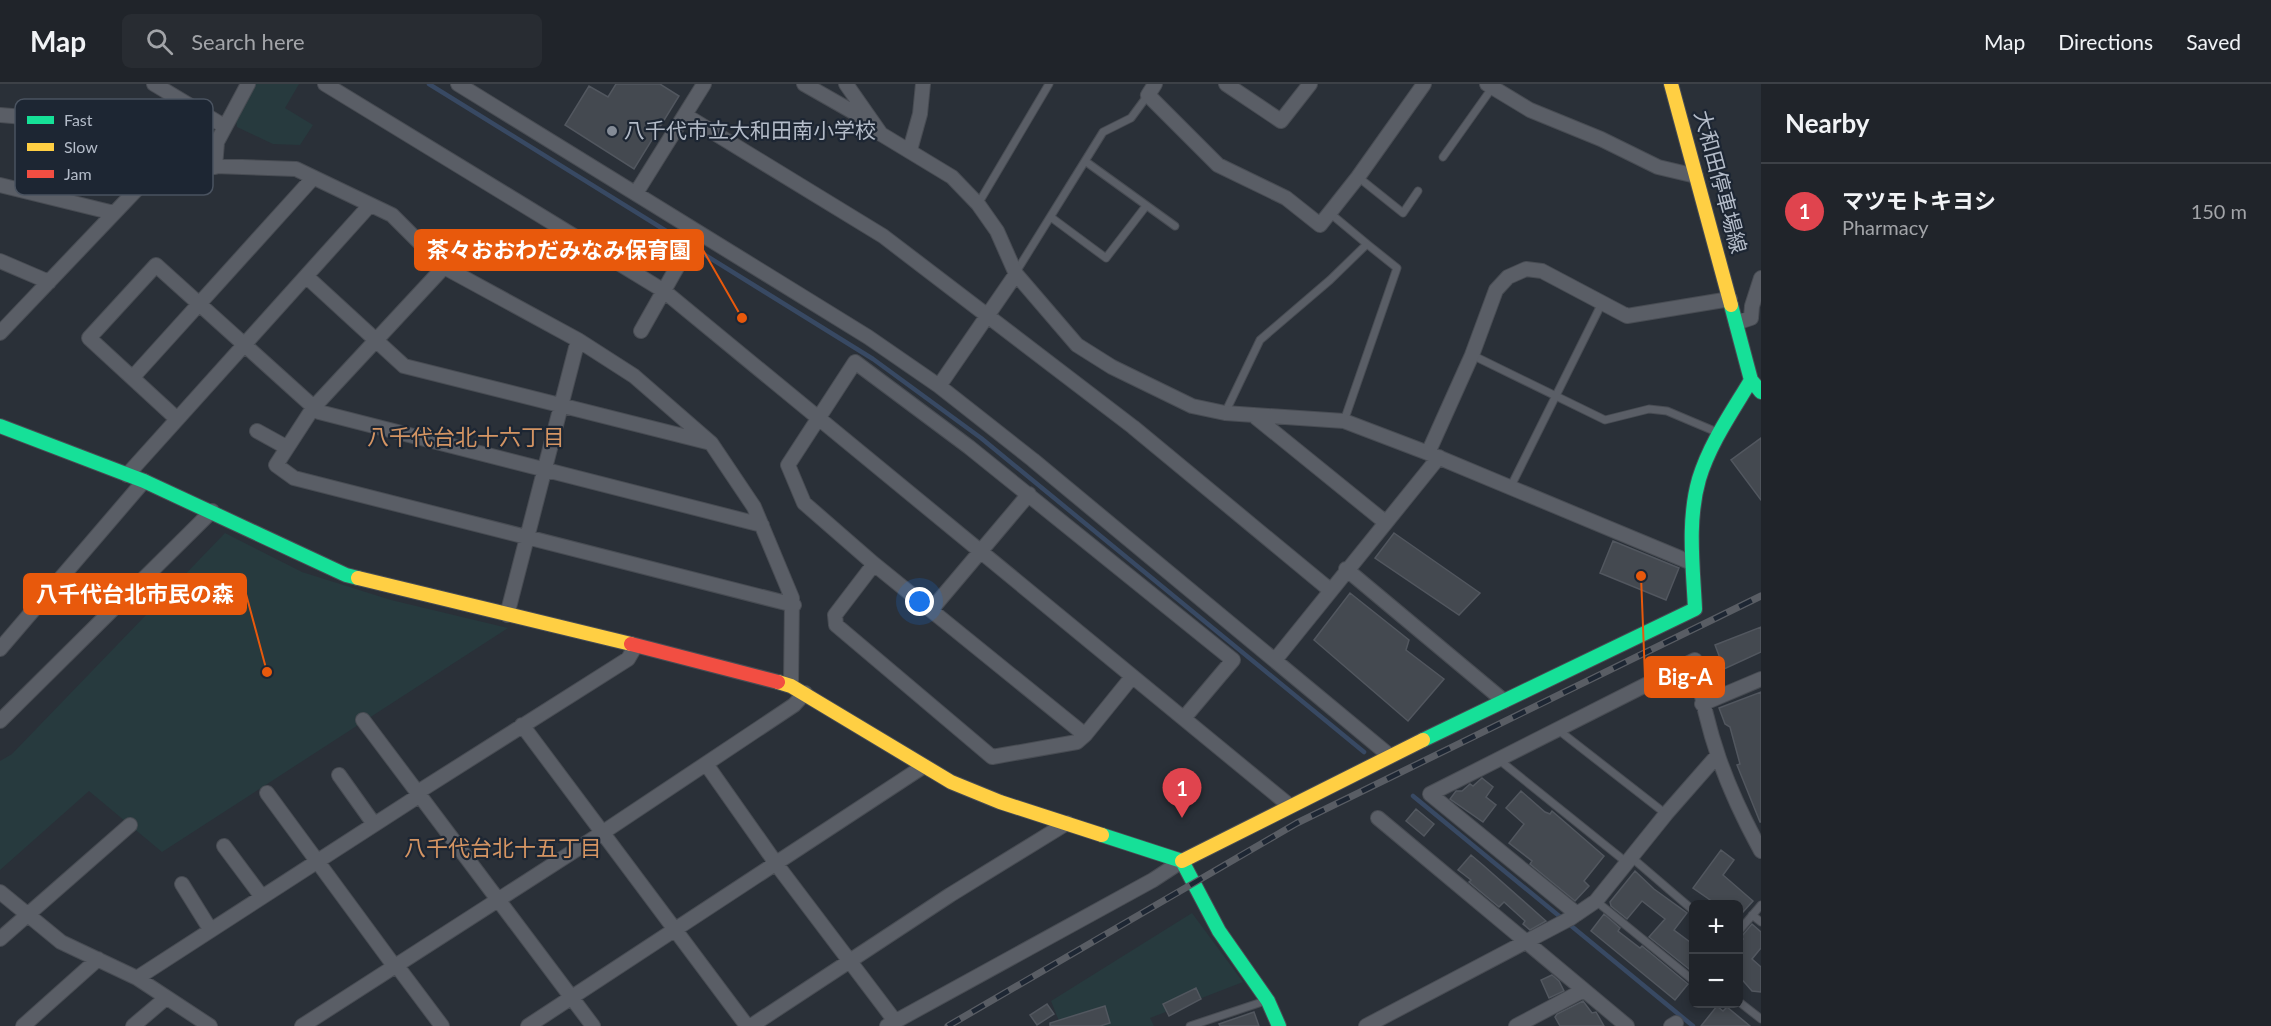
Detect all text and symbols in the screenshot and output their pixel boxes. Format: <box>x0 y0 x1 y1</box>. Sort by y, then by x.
search box <box>122 14 542 68</box>
text: Map <box>30 24 86 58</box>
icon: search <box>143 25 176 58</box>
text: Search here <box>191 28 305 55</box>
text: Map <box>1984 29 2025 54</box>
text: Directions <box>2058 29 2153 54</box>
text: Saved <box>2186 29 2241 54</box>
legend <box>15 99 213 195</box>
street label: 大和田停車場線 <box>1690 107 1753 256</box>
text: Nearby <box>1785 107 1870 139</box>
text: Fast <box>64 110 93 129</box>
place label: 八千代市立大和田南小学校 <box>624 117 876 142</box>
marker: 八千代市立大和田南小学校 <box>605 124 619 138</box>
text: Slow <box>64 137 98 156</box>
text: Jam <box>64 164 92 183</box>
text: マツモトキヨシ <box>1842 187 1996 214</box>
text: 1 <box>1799 199 1810 223</box>
text: 150 m <box>2191 199 2247 223</box>
text: Pharmacy <box>1842 215 1929 239</box>
callout: 茶々おおわだみなみ保育園 <box>415 230 703 270</box>
text: 茶々おおわだみなみ保育園 <box>427 236 691 263</box>
district label: 八千代台北十六丁目 <box>367 423 565 450</box>
callout: 八千代台北市民の森 <box>24 574 246 614</box>
text: 八千代台北市民の森 <box>36 580 234 607</box>
your location <box>905 587 934 616</box>
callout: Big-A <box>1645 657 1724 697</box>
text: Big-A <box>1658 663 1713 690</box>
pin: 1 <box>1162 768 1202 818</box>
district label: 八千代台北十五丁目 <box>404 834 602 861</box>
map controls <box>1689 900 1743 1008</box>
button: + <box>1689 900 1743 954</box>
button: − <box>1689 954 1743 1008</box>

